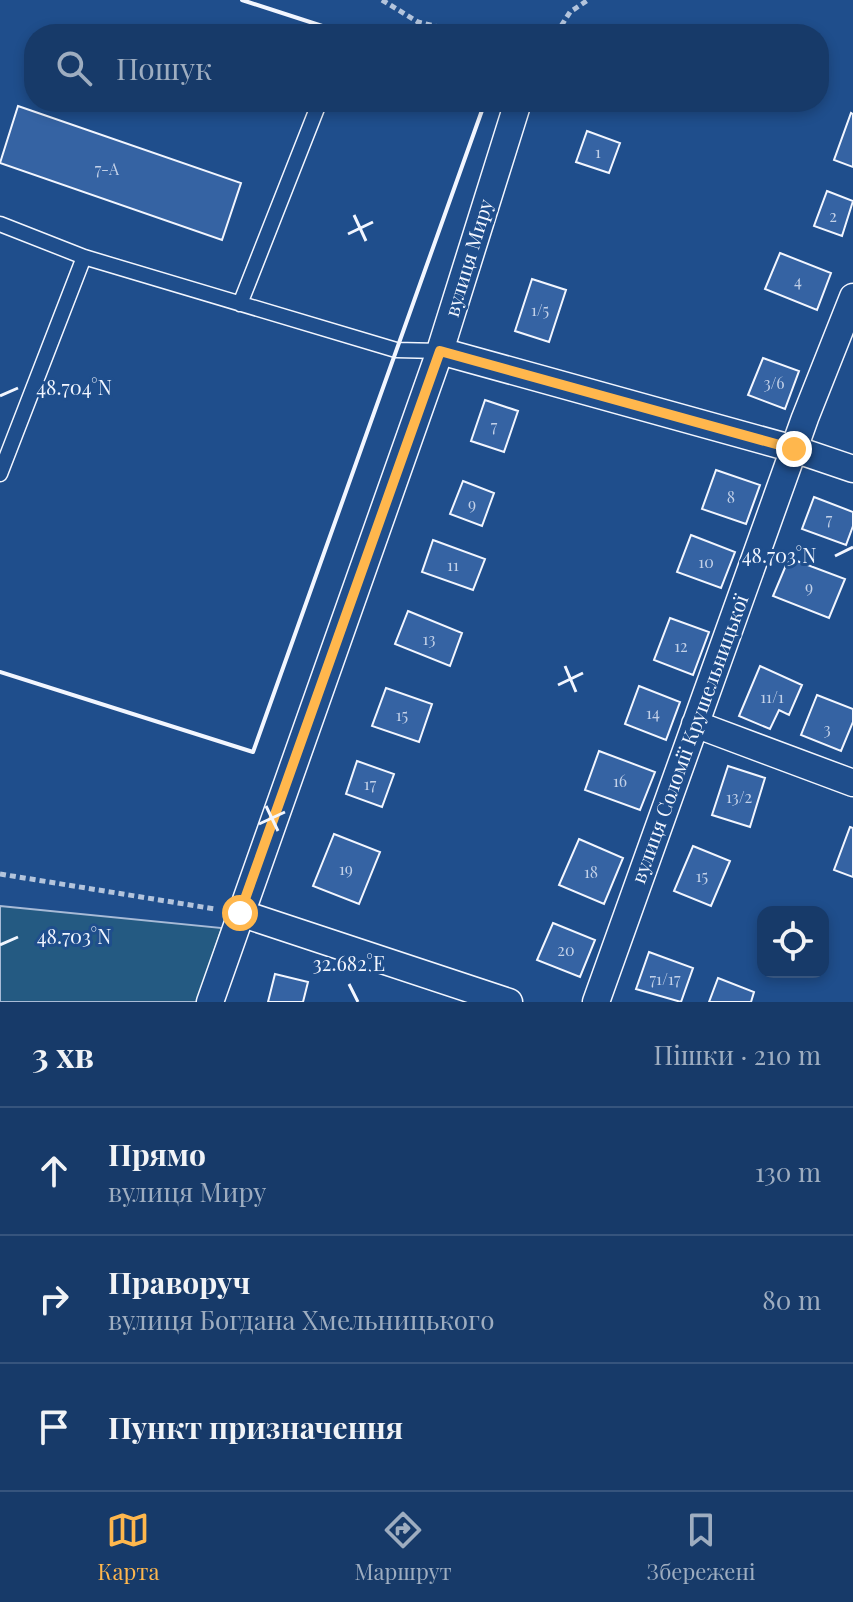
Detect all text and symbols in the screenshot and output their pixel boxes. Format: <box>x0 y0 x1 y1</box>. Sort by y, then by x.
search box <box>24 24 829 112</box>
icon: search <box>52 46 96 90</box>
text: Пошук <box>116 48 212 88</box>
house number: 1 <box>595 141 601 162</box>
house number: 7-А <box>95 158 120 179</box>
street label: вулиця Миру <box>437 195 498 320</box>
house number: 2 <box>829 205 837 226</box>
house number: 4 <box>794 270 802 291</box>
house number: 1/5 <box>531 299 549 320</box>
house number: 3/6 <box>763 372 785 393</box>
text: 48.704°N <box>36 373 112 400</box>
house number: 7 <box>491 415 498 436</box>
route end <box>776 431 812 467</box>
house number: 8 <box>727 486 735 507</box>
house number: 9 <box>468 493 476 514</box>
house number: 7 <box>826 508 833 529</box>
text: 48.703°N <box>742 541 816 568</box>
house number: 10 <box>698 551 714 572</box>
house number: 11 <box>447 554 459 575</box>
house number: 9 <box>805 576 813 597</box>
street label: вулиця Соломії Крушельницької <box>624 589 754 887</box>
house number: 13 <box>423 628 435 649</box>
house number: 12 <box>674 635 688 656</box>
house number: 11/1 <box>760 686 784 707</box>
house number: 14 <box>646 702 660 723</box>
house number: 15 <box>396 704 408 725</box>
house number: 3 <box>823 718 831 739</box>
house number: 16 <box>613 770 627 791</box>
house number: 17 <box>364 773 377 794</box>
house number: 13/2 <box>726 786 752 807</box>
house number: 19 <box>339 858 353 879</box>
house number: 18 <box>584 861 598 882</box>
house number: 15 <box>696 865 708 886</box>
route start <box>222 895 258 931</box>
map controls <box>757 906 829 978</box>
button: locate <box>757 906 829 978</box>
text: 48.703°N <box>37 922 111 949</box>
house number: 20 <box>557 939 575 960</box>
text: 32.682°E <box>313 949 385 976</box>
house number: 71/17 <box>650 968 681 989</box>
text: 3 хв <box>32 1031 94 1077</box>
text: Пішки · 210 m <box>654 1037 821 1072</box>
text: Прямо <box>108 1134 206 1174</box>
icon: ahead <box>32 1149 76 1193</box>
text: 130 m <box>755 1154 821 1189</box>
text: вулиця Миру <box>108 1174 266 1209</box>
text: Праворуч <box>108 1262 250 1302</box>
icon: right <box>32 1277 76 1321</box>
text: 80 m <box>762 1282 821 1317</box>
text: вулиця Богдана Хмельницького <box>108 1302 494 1337</box>
icon: arrive <box>32 1405 76 1449</box>
text: Пункт призначення <box>108 1407 403 1447</box>
tab: Карта <box>98 1508 159 1586</box>
tab: Маршрут <box>355 1508 452 1586</box>
tab: Збережені <box>647 1508 755 1586</box>

